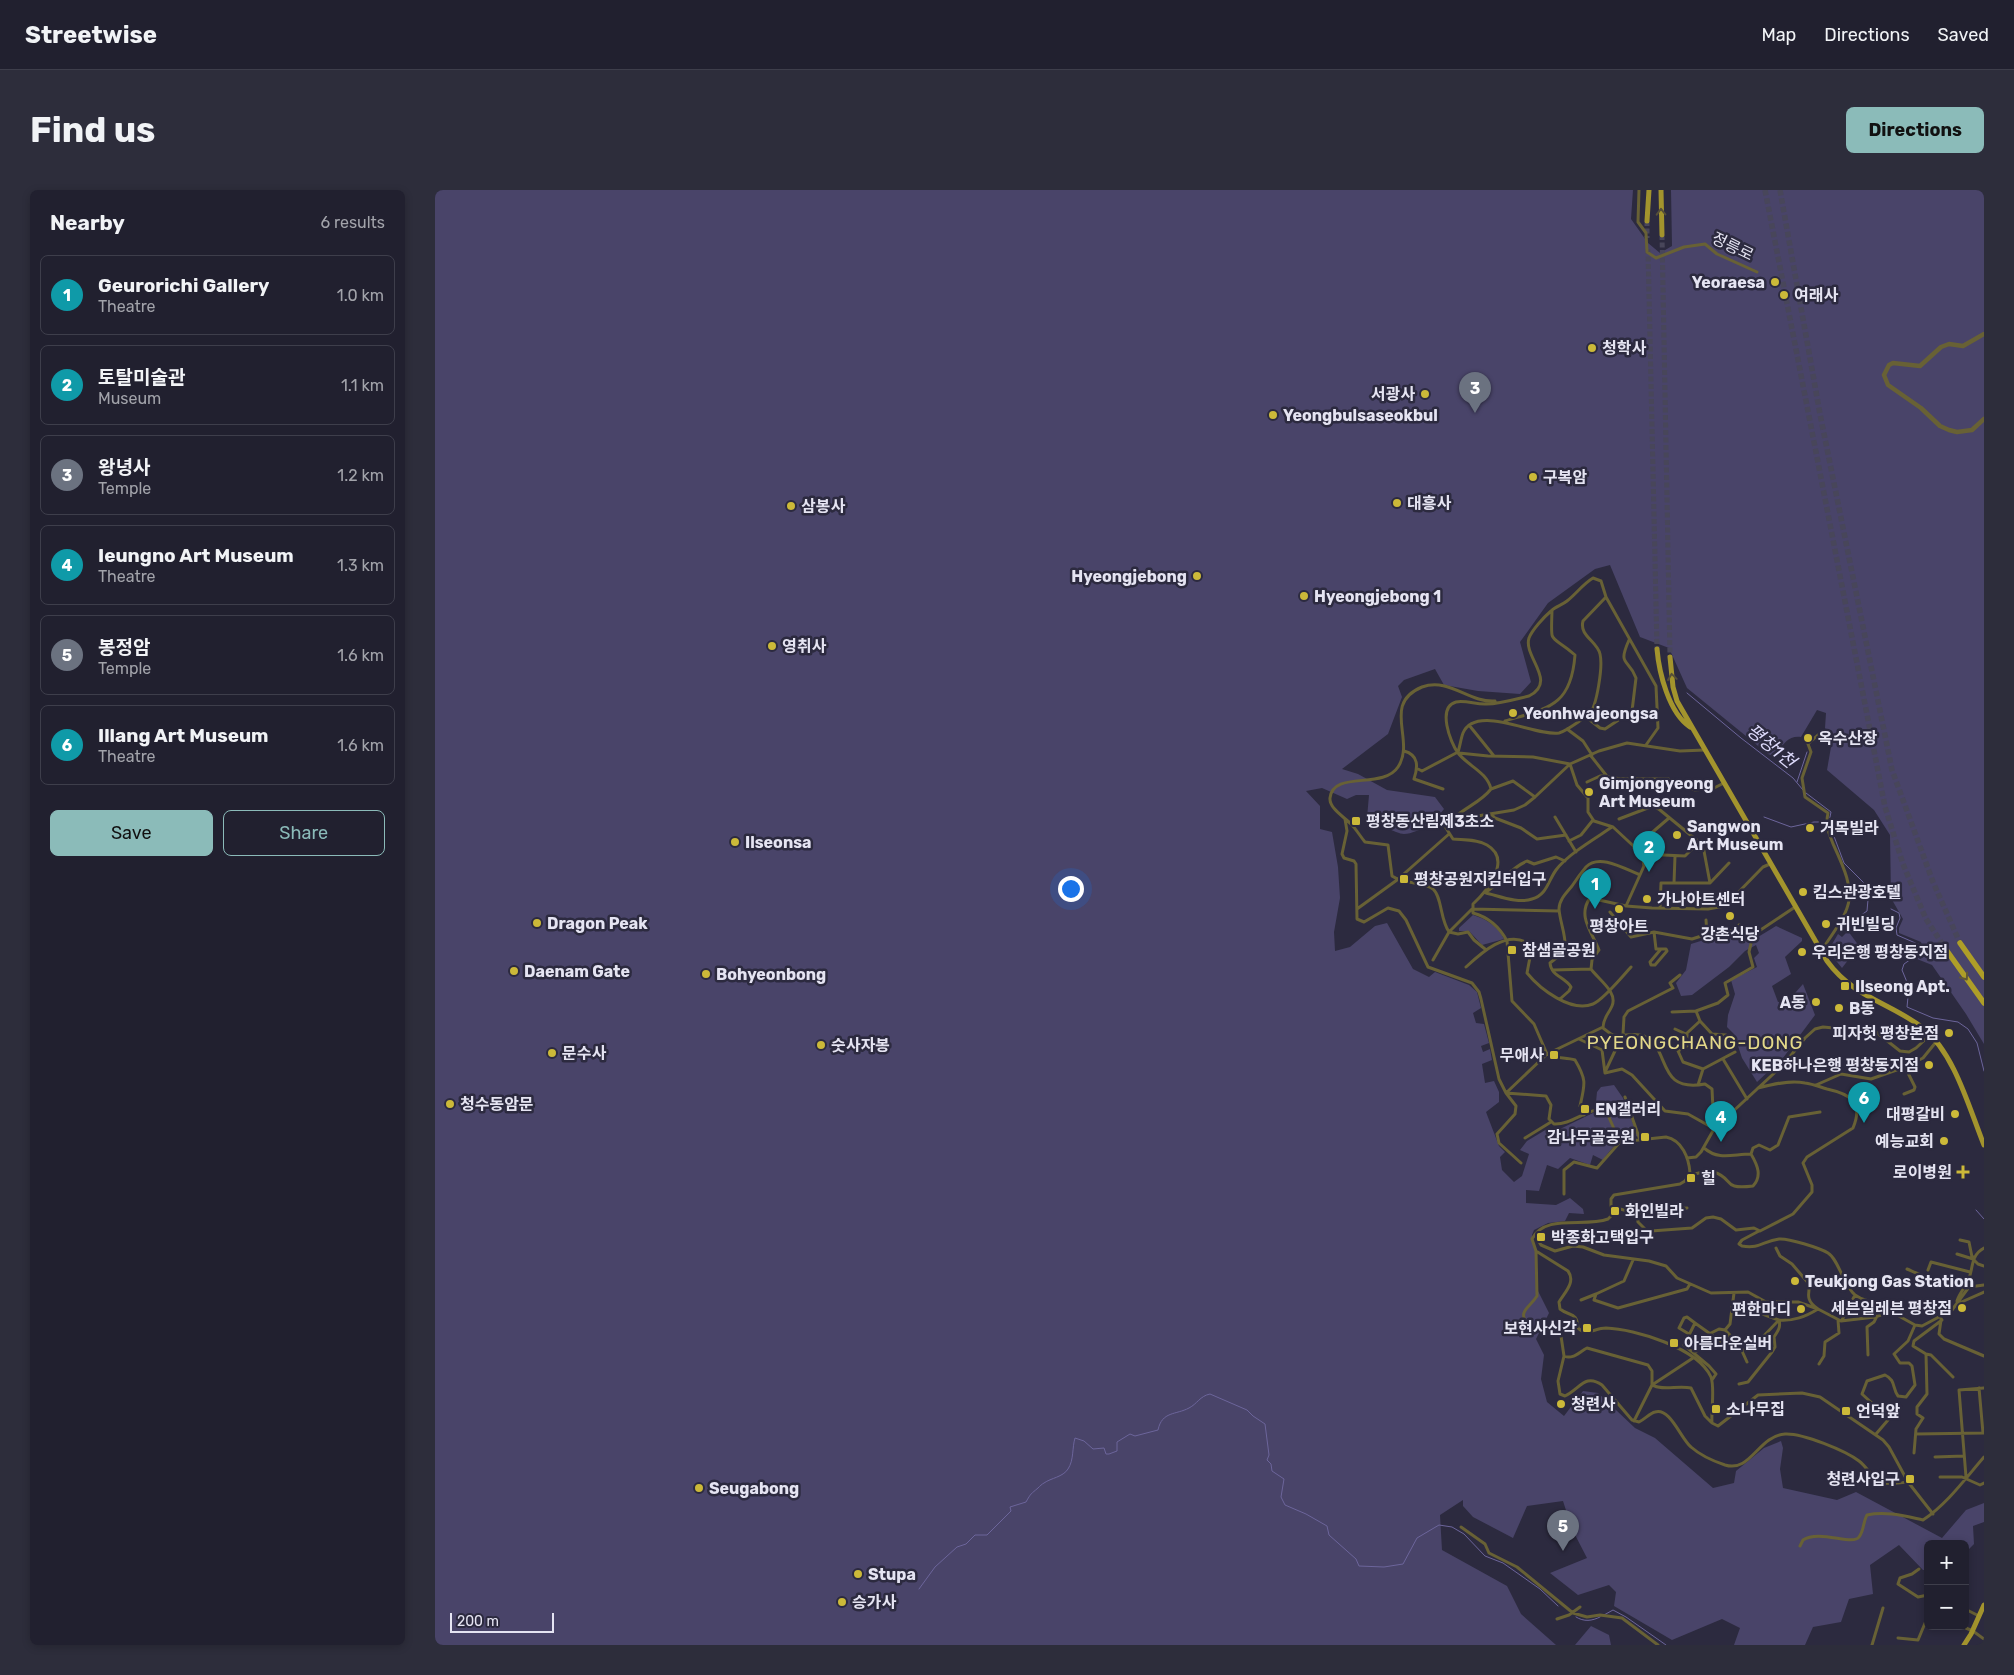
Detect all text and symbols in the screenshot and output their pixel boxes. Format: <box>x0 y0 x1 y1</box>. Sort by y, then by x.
text: Streetwise <box>25 21 157 49</box>
text: Map <box>1761 24 1796 46</box>
text: Directions <box>1824 24 1910 46</box>
text: Saved <box>1938 24 1989 46</box>
button: Directions <box>1846 107 1984 153</box>
text: Find us <box>30 109 155 151</box>
one-way arrow <box>1656 208 1666 216</box>
text: Nearby <box>50 210 125 235</box>
text: 6 results <box>320 213 385 232</box>
street label: 정릉로 <box>1709 228 1757 265</box>
place label: Yeoraesa <box>1692 273 1765 292</box>
text: Geurorichi Gallery <box>98 274 269 297</box>
marker: Yeoraesa <box>1769 276 1781 288</box>
text: 1 <box>63 286 71 305</box>
text: 1.0 km <box>337 286 384 305</box>
place label: 여래사 <box>1794 286 1838 305</box>
marker: 여래사 <box>1778 289 1790 301</box>
text: Theatre <box>98 297 156 316</box>
place label: 청학사 <box>1602 339 1646 358</box>
marker: 청학사 <box>1586 342 1598 354</box>
text: 토탈미술관 <box>98 366 185 389</box>
pin: 3 <box>1459 372 1491 413</box>
text: 2 <box>62 376 72 395</box>
text: 1.1 km <box>341 376 384 395</box>
place label: 서광사 <box>1371 385 1415 404</box>
marker: 서광사 <box>1419 388 1431 400</box>
text: Museum <box>98 389 161 408</box>
place label: Yeongbulsaseokbul <box>1283 406 1438 425</box>
marker: Yeongbulsaseokbul <box>1267 409 1279 421</box>
text: 왕녕사 <box>98 456 150 479</box>
text: 3 <box>62 466 72 485</box>
text: 1.2 km <box>337 466 384 485</box>
place label: 구복암 <box>1543 468 1587 487</box>
marker: 구복암 <box>1527 471 1539 483</box>
text: Temple <box>98 479 151 498</box>
place label: 대흥사 <box>1407 494 1451 513</box>
place label: 삼봉사 <box>801 497 845 516</box>
marker: 대흥사 <box>1391 497 1403 509</box>
marker: 삼봉사 <box>785 500 797 512</box>
text: Ieungno Art Museum <box>98 544 294 567</box>
text: 4 <box>62 556 72 575</box>
text: 1.3 km <box>337 556 384 575</box>
text: Theatre <box>98 567 156 586</box>
place label: Hyeongjebong <box>1071 567 1187 586</box>
marker: Hyeongjebong <box>1191 570 1203 582</box>
place label: Hyeongjebong 1 <box>1314 587 1441 606</box>
marker: Hyeongjebong 1 <box>1298 590 1310 602</box>
text: 봉정암 <box>98 636 150 659</box>
place label: 영취사 <box>782 637 826 656</box>
marker: 영취사 <box>766 640 778 652</box>
text: 5 <box>62 646 72 665</box>
text: 1.6 km <box>337 646 384 665</box>
text: Temple <box>98 659 151 678</box>
one-way arrow <box>1667 673 1678 681</box>
place label: Yeonhwajeongsa <box>1523 704 1658 723</box>
marker: Yeonhwajeongsa <box>1507 707 1519 719</box>
water label: 평창1천 <box>1742 719 1802 774</box>
text: Illang Art Museum <box>98 724 269 747</box>
place label: 옥수산장 <box>1818 729 1877 748</box>
marker: 옥수산장 <box>1802 732 1814 744</box>
text: 6 <box>62 736 72 755</box>
text: 1.6 km <box>337 736 384 755</box>
text: Theatre <box>98 747 156 766</box>
place label: Gimjongyeong Art Museum <box>1599 774 1714 811</box>
marker: Gimjongyeong Art Museum <box>1583 786 1595 798</box>
button: Save <box>50 810 213 856</box>
button: Share <box>223 810 385 856</box>
place label: 평창동산림제3초소 <box>1366 812 1495 831</box>
marker: 평창동산림제3초소 <box>1350 815 1362 827</box>
place label: Sangwon Art Museum <box>1687 817 1783 854</box>
place label: 거목빌라 <box>1820 819 1879 838</box>
marker: 거목빌라 <box>1804 822 1816 834</box>
marker: Sangwon Art Museum <box>1671 829 1683 841</box>
pin: 2 <box>1633 831 1665 872</box>
place label: Ilseonsa <box>745 833 811 852</box>
marker: Ilseonsa <box>729 836 741 848</box>
pin: 1 <box>1579 868 1611 909</box>
place label: 평창공원지킴터입구 <box>1414 870 1546 889</box>
marker: 평창공원지킴터입구 <box>1398 873 1410 885</box>
your location <box>1058 876 1084 902</box>
place label: 킴스관광호텔 <box>1813 883 1901 902</box>
marker: 킴스관광호텔 <box>1797 886 1809 898</box>
place label: 가나아트센터 <box>1657 890 1745 909</box>
marker: 가나아트센터 <box>1641 893 1653 905</box>
marker: 평창아트 <box>1613 903 1625 915</box>
marker: 강촌식당 <box>1724 910 1736 922</box>
place label: Dragon Peak <box>547 914 648 933</box>
place label: 귀빈빌딩 <box>1836 915 1895 934</box>
marker: Dragon Peak <box>531 917 543 929</box>
place label: 평창아트 <box>1590 917 1649 936</box>
marker: 귀빈빌딩 <box>1820 918 1832 930</box>
place label: 강촌식당 <box>1701 925 1760 944</box>
place label: 참샘골공원 <box>1522 941 1596 960</box>
place label: 우리은행 평창동지점 <box>1812 943 1948 962</box>
marker: 참샘골공원 <box>1506 944 1518 956</box>
marker: 우리은행 평창동지점 <box>1796 946 1808 958</box>
place label: Daenam Gate <box>524 962 630 981</box>
marker: Daenam Gate <box>508 965 520 977</box>
place label: Bohyeonbong <box>716 965 826 984</box>
marker: Bohyeonbong <box>700 968 712 980</box>
one-way arrow <box>1959 971 1968 981</box>
place label: Ilseong Apt. <box>1855 977 1950 996</box>
marker: Ilseong Apt. <box>1839 980 1851 992</box>
place label: A동 <box>1780 993 1806 1012</box>
marker: A동 <box>1810 996 1822 1008</box>
place label: B동 <box>1849 999 1875 1018</box>
marker: B동 <box>1833 1002 1845 1014</box>
place label: 피자헛 평창본점 <box>1833 1024 1939 1043</box>
marker: 피자헛 평창본점 <box>1943 1027 1955 1039</box>
district label: PYEONGCHANG-DONG <box>1587 1031 1803 1054</box>
place label: 숫사자봉 <box>831 1036 890 1055</box>
marker: 숫사자봉 <box>815 1039 827 1051</box>
place label: 문수사 <box>562 1044 606 1063</box>
place label: 무애사 <box>1500 1046 1544 1065</box>
marker: 문수사 <box>546 1047 558 1059</box>
marker: 무애사 <box>1548 1049 1560 1061</box>
place label: KEB하나은행 평창동지점 <box>1751 1056 1919 1075</box>
marker: KEB하나은행 평창동지점 <box>1923 1059 1935 1071</box>
pin: 6 <box>1848 1082 1880 1123</box>
place label: 청수동암문 <box>460 1095 534 1114</box>
marker: 청수동암문 <box>444 1098 456 1110</box>
place label: EN갤러리 <box>1595 1100 1661 1119</box>
pin: 4 <box>1705 1101 1737 1142</box>
marker: EN갤러리 <box>1579 1103 1591 1115</box>
place label: 대평갈비 <box>1886 1105 1945 1124</box>
marker: 대평갈비 <box>1949 1108 1961 1120</box>
place label: 감나무골공원 <box>1547 1128 1635 1147</box>
marker: 감나무골공원 <box>1639 1131 1651 1143</box>
place label: 예능교회 <box>1875 1132 1934 1151</box>
marker: 예능교회 <box>1938 1135 1950 1147</box>
place label: 로이병원 <box>1893 1163 1952 1182</box>
marker: 로이병원 <box>1956 1165 1970 1179</box>
place label: 힐 <box>1701 1169 1716 1188</box>
marker: 힐 <box>1685 1172 1697 1184</box>
place label: 화인빌라 <box>1625 1202 1684 1221</box>
marker: 화인빌라 <box>1609 1205 1621 1217</box>
place label: 박종화고택입구 <box>1551 1228 1654 1247</box>
marker: 박종화고택입구 <box>1535 1231 1547 1243</box>
place label: Teukjong Gas Station <box>1805 1272 1974 1291</box>
marker: Teukjong Gas Station <box>1789 1275 1801 1287</box>
place label: 세븐일레븐 평창점 <box>1831 1299 1952 1318</box>
place label: 편한마디 <box>1732 1300 1791 1319</box>
marker: 세븐일레븐 평창점 <box>1956 1302 1968 1314</box>
marker: 편한마디 <box>1795 1303 1807 1315</box>
place label: 보현사신각 <box>1503 1319 1577 1338</box>
marker: 보현사신각 <box>1581 1322 1593 1334</box>
place label: 아름다운실버 <box>1684 1334 1772 1353</box>
marker: 아름다운실버 <box>1668 1337 1680 1349</box>
place label: 청련사 <box>1571 1395 1615 1414</box>
marker: 청련사 <box>1555 1398 1567 1410</box>
place label: 소나무집 <box>1726 1400 1785 1419</box>
place label: 언덕앞 <box>1856 1402 1900 1421</box>
marker: 소나무집 <box>1710 1403 1722 1415</box>
marker: 언덕앞 <box>1840 1405 1852 1417</box>
place label: 청련사입구 <box>1826 1470 1900 1489</box>
marker: 청련사입구 <box>1904 1473 1916 1485</box>
place label: Seugabong <box>709 1479 799 1498</box>
marker: Seugabong <box>693 1482 705 1494</box>
pin: 5 <box>1547 1510 1579 1551</box>
map controls <box>1924 1540 1969 1630</box>
button: + <box>1924 1540 1969 1585</box>
place label: Stupa <box>868 1565 916 1584</box>
marker: Stupa <box>852 1568 864 1580</box>
button: − <box>1924 1585 1969 1630</box>
place label: 승가사 <box>852 1593 896 1612</box>
marker: 승가사 <box>836 1596 848 1608</box>
scale bar <box>450 1610 554 1633</box>
text: 200 m <box>457 1613 499 1630</box>

